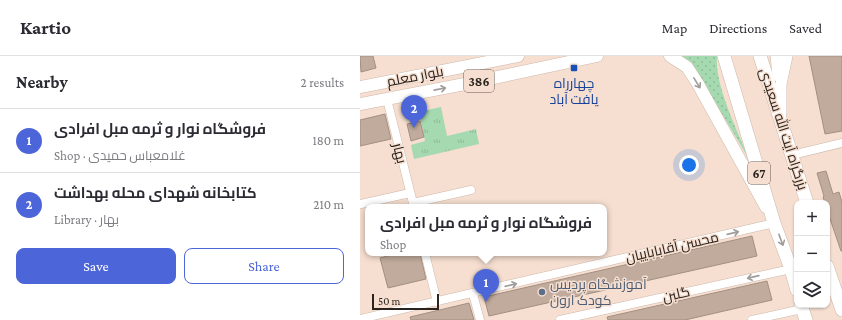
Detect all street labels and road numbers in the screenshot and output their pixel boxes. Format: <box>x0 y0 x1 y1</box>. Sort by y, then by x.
street label: بلوار معلم <box>385 63 445 91</box>
street label: بزرگراه آیت الله سعیدی <box>757 66 812 192</box>
road number: 386 <box>464 70 494 92</box>
street label: بهار <box>389 140 410 165</box>
road number: 67 <box>748 162 770 184</box>
street label: محسن آقاباباییان <box>624 229 720 265</box>
street label: گلبن <box>661 283 691 305</box>

